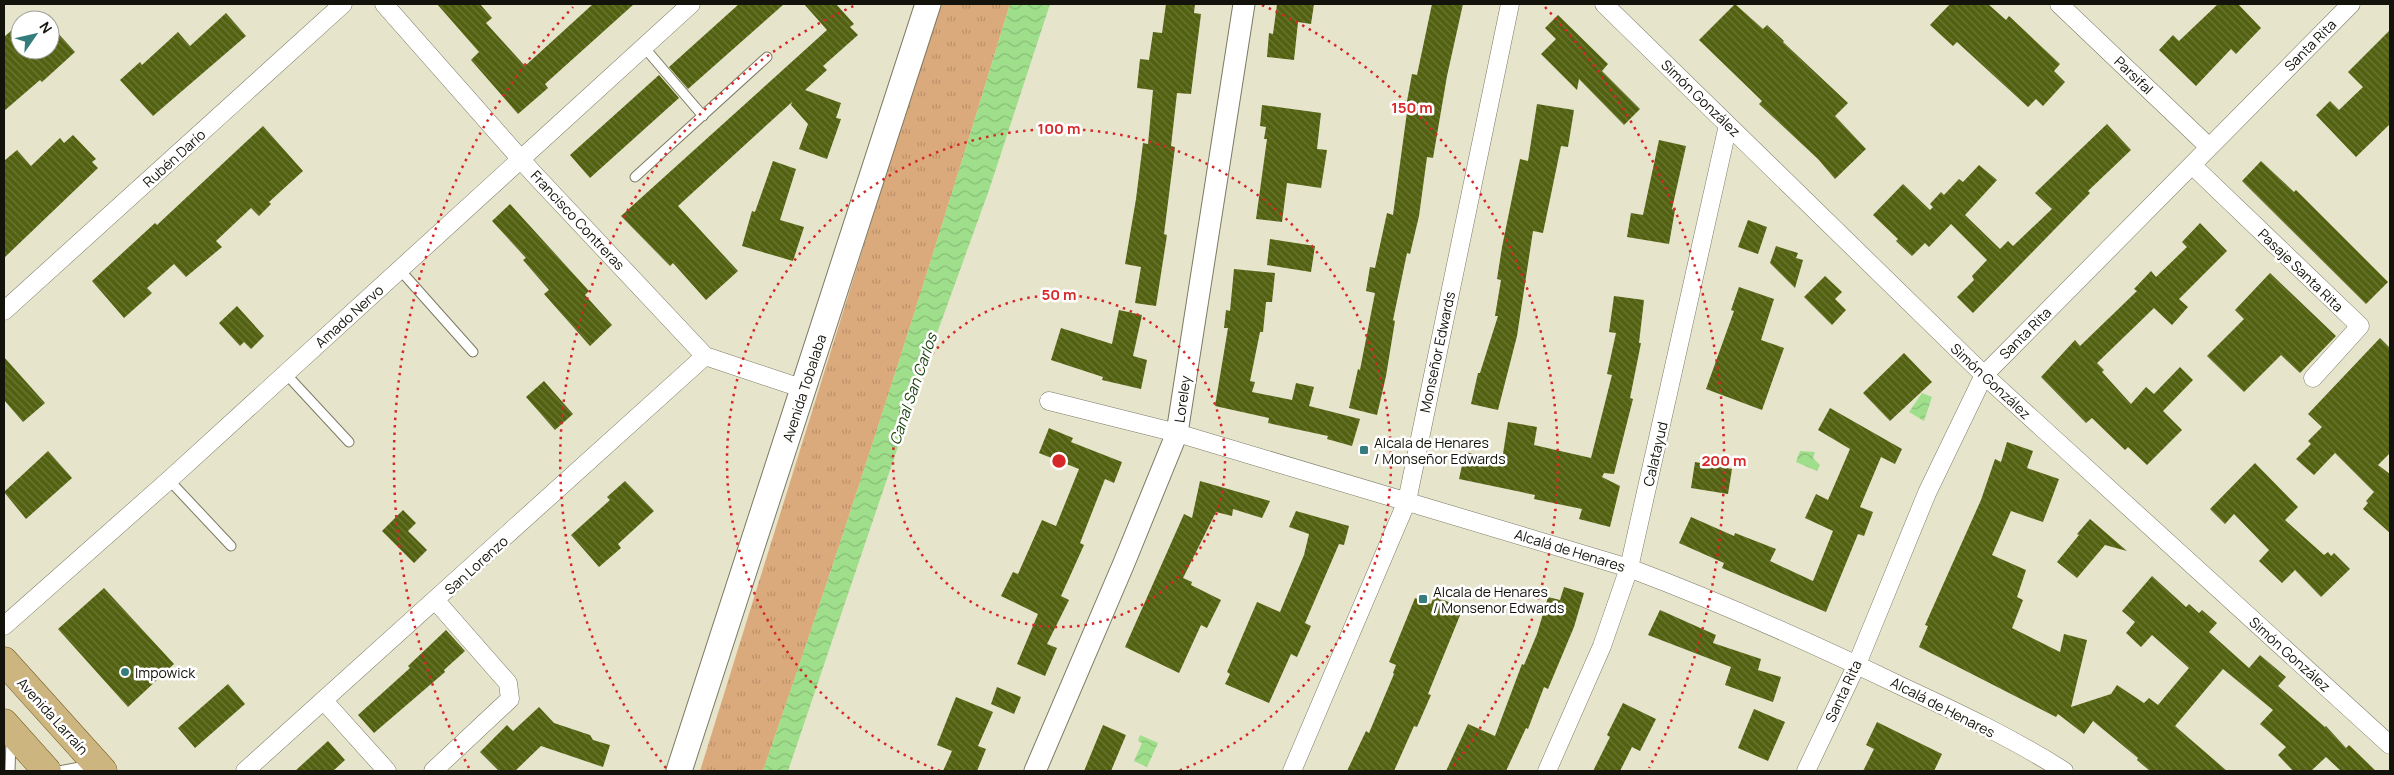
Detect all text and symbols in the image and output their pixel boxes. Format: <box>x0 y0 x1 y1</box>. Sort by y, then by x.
north arrow <box>10 10 60 60</box>
street label: Santa Rita <box>2280 15 2340 75</box>
text: N <box>36 18 57 37</box>
street label: Parsifal <box>2110 52 2158 98</box>
street label: Simón González <box>1657 55 1745 141</box>
text: 150 m <box>1391 97 1433 118</box>
text: 100 m <box>1038 118 1080 139</box>
street label: Rubén Darío <box>139 125 209 191</box>
street label: Francisco Contreras <box>527 166 629 274</box>
street label: Pasaje Santa Rita <box>2254 224 2348 316</box>
street label: Amado Nervo <box>311 280 387 352</box>
text: 50 m <box>1041 284 1077 305</box>
street label: Monseñor Edwards <box>1415 290 1459 414</box>
street label: Santa Rita <box>1995 303 2055 363</box>
water label: Canal San Carlos <box>884 329 942 448</box>
street label: Avenida Tobalaba <box>778 332 830 444</box>
street label: Simón González <box>1947 339 2035 423</box>
street label: Loreley <box>1169 374 1195 424</box>
street label: Calatayud <box>1638 420 1672 488</box>
place label: Alcala de Henares / Monseñor Edwards <box>1374 433 1506 468</box>
marker: Alcala de Henares / Monseñor Edwards <box>1358 444 1370 456</box>
text: 200 m <box>1701 450 1747 471</box>
centre of rings <box>1050 452 1068 470</box>
street label: Alcalá de Henares <box>1512 524 1628 576</box>
street label: San Lorenzo <box>440 531 512 599</box>
place label: Alcala de Henares / Monsenor Edwards <box>1433 582 1564 617</box>
marker: Alcala de Henares / Monsenor Edwards <box>1417 593 1429 605</box>
street label: Simón González <box>2245 612 2335 696</box>
street label: Santa Rita <box>1820 657 1866 725</box>
place label: Impowick <box>135 663 196 682</box>
marker: Impowick <box>119 666 131 678</box>
street label: Alcalá de Henares <box>1888 672 1998 742</box>
street label: Avenida Larraín <box>13 673 93 759</box>

